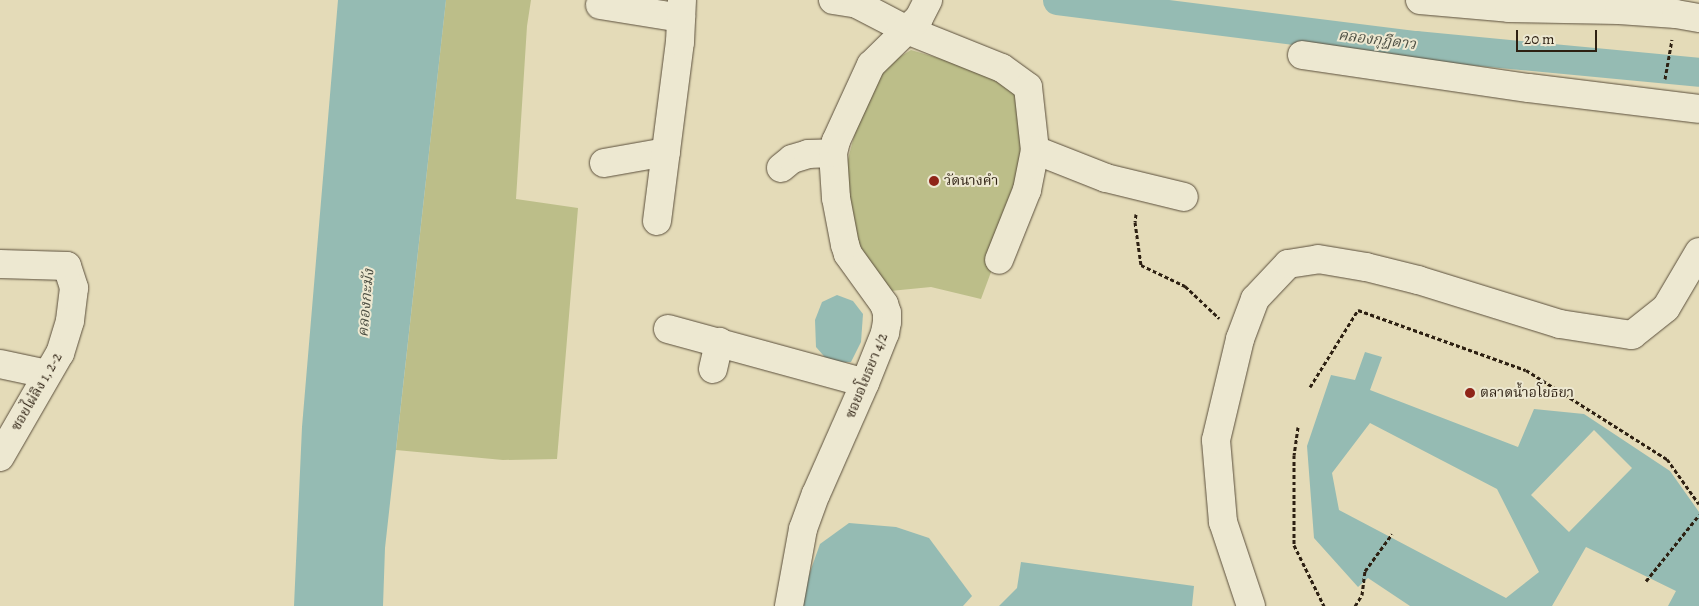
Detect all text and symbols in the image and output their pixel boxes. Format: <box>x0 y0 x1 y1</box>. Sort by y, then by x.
scale bar <box>1519 20 1600 52</box>
water label: คลองกุฎีดาว <box>1337 26 1417 54</box>
text: 20 m <box>1524 29 1555 49</box>
place label: วัดนางคำ <box>944 173 999 189</box>
marker: วัดนางคำ <box>928 175 940 187</box>
water label: คลองกะมัง <box>354 268 378 338</box>
street label: ซอยอโยธยา 4/2 <box>842 331 892 421</box>
street label: ซอยไผ่ลิง 1, 2-2 <box>8 350 66 434</box>
place label: ตลาดน้ำอโยธยา <box>1480 385 1574 401</box>
marker: ตลาดน้ำอโยธยา <box>1464 387 1476 399</box>

